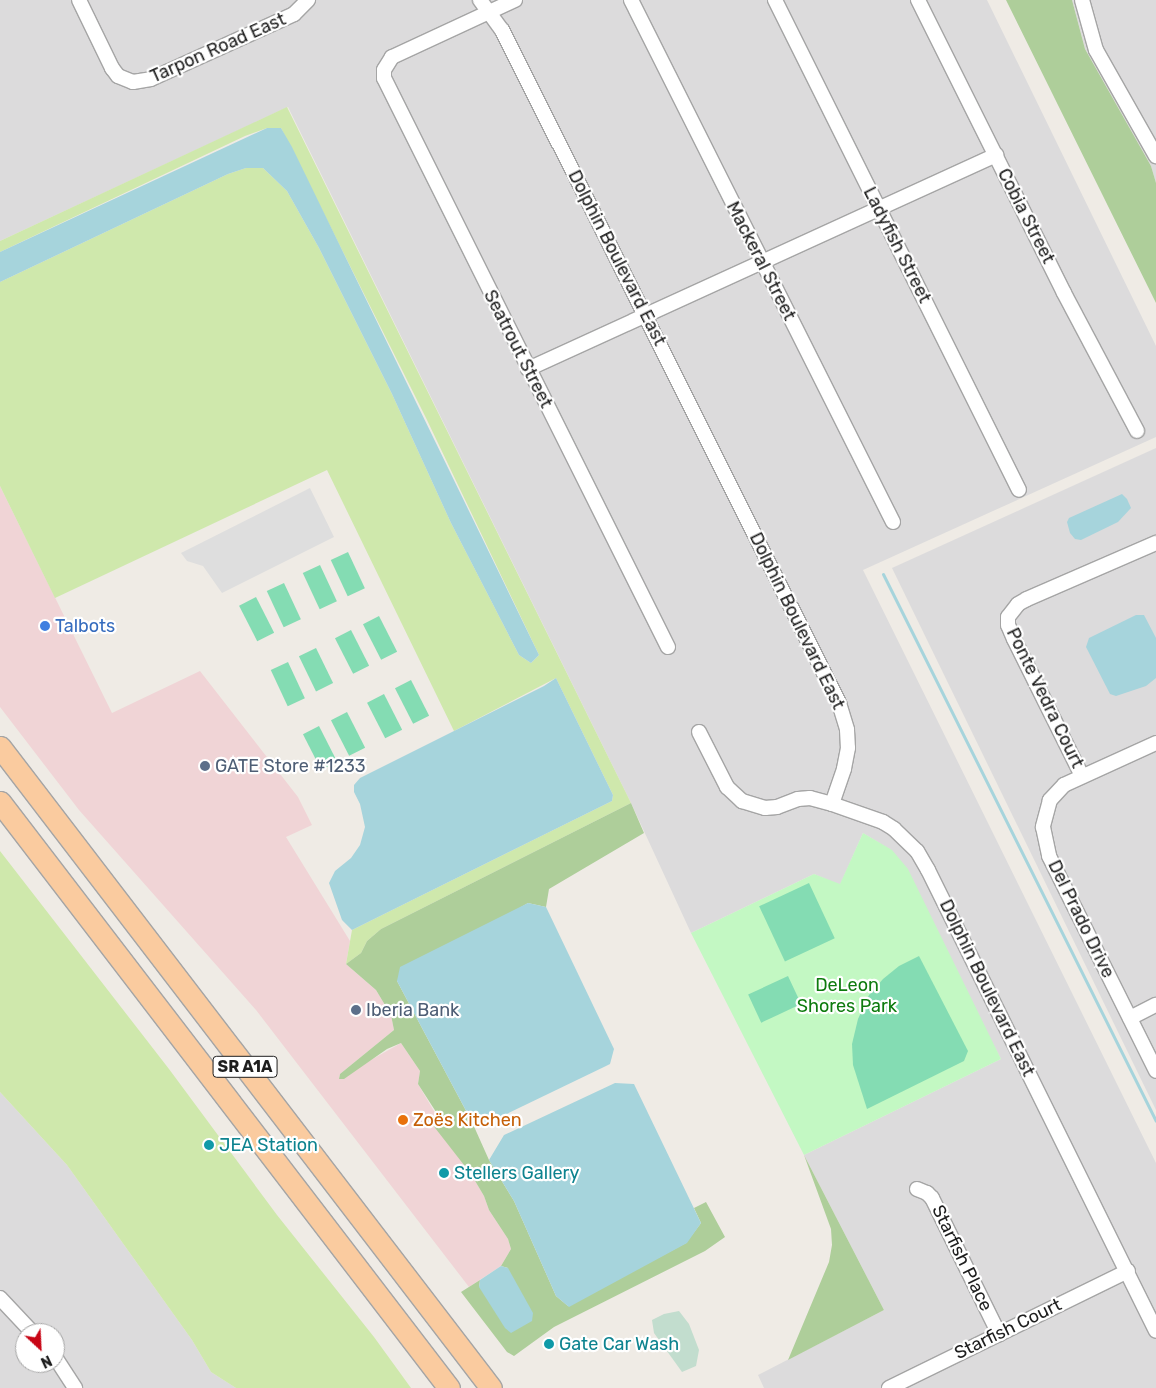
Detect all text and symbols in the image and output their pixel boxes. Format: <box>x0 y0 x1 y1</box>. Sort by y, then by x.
street label: Tarpon Road East <box>147 8 289 88</box>
street label: Cobia Street <box>993 165 1059 267</box>
street label: Dolphin Boulevard East <box>563 167 671 349</box>
street label: Ladyfish Street <box>859 183 935 307</box>
street label: Mackeral Street <box>722 198 800 324</box>
street label: Seatrout Street <box>479 286 557 412</box>
street label: Dolphin Boulevard East <box>745 529 849 713</box>
place label: Talbots <box>55 615 115 637</box>
marker: Talbots <box>39 620 51 632</box>
street label: Ponte Vedra Court <box>1002 624 1088 772</box>
place label: GATE Store #1233 <box>215 755 366 777</box>
marker: GATE Store #1233 <box>199 760 211 772</box>
street label: Del Prado Drive <box>1043 857 1119 981</box>
street label: Dolphin Boulevard East <box>935 896 1039 1080</box>
park label: DeLeon Shores Park <box>797 975 897 1018</box>
place label: Iberia Bank <box>366 999 459 1021</box>
marker: Iberia Bank <box>350 1004 362 1016</box>
road number: SR A1A <box>211 1054 279 1080</box>
place label: Zoës Kitchen <box>413 1109 522 1131</box>
marker: Zoës Kitchen <box>397 1114 409 1126</box>
place label: JEA Station <box>219 1134 319 1156</box>
marker: JEA Station <box>203 1139 215 1151</box>
place label: Stellers Gallery <box>454 1162 579 1184</box>
marker: Stellers Gallery <box>438 1167 450 1179</box>
street label: Starfish Place <box>927 1201 997 1315</box>
street label: Starfish Court <box>951 1294 1065 1364</box>
north arrow <box>15 1323 65 1373</box>
place label: Gate Car Wash <box>559 1333 680 1355</box>
marker: Gate Car Wash <box>543 1338 555 1350</box>
text: N <box>38 1351 54 1371</box>

